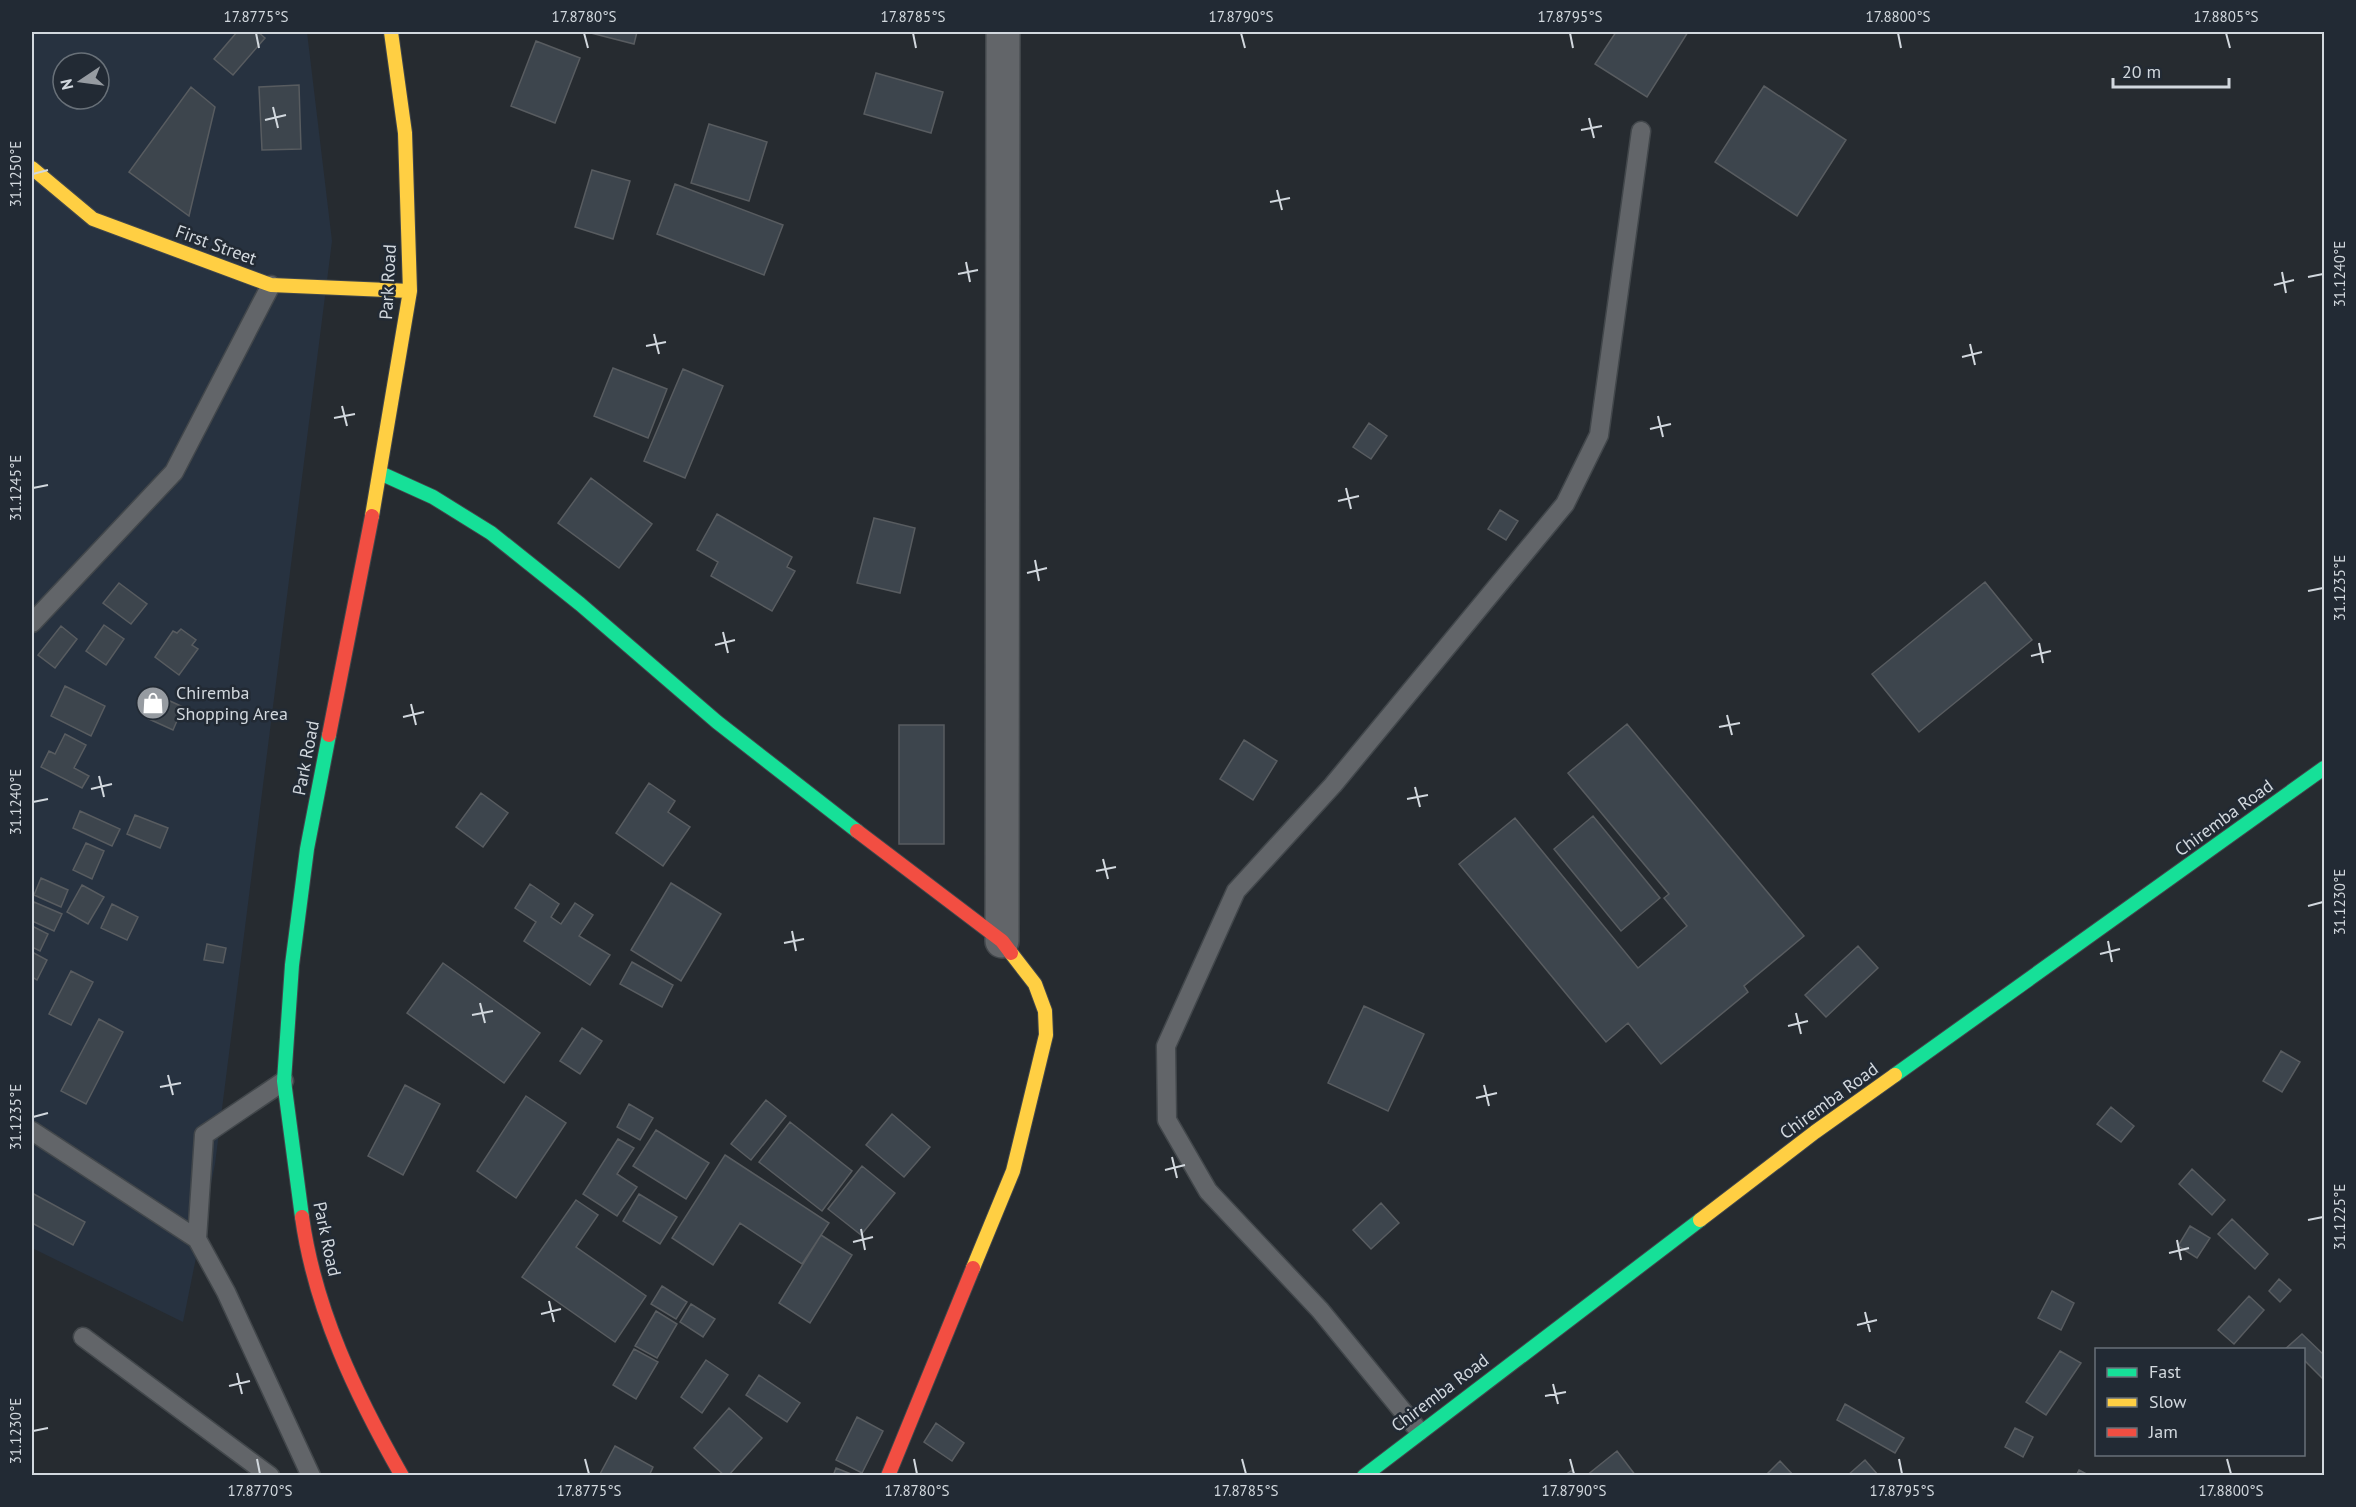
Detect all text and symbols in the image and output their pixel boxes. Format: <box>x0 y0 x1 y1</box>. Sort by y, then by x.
text: 17.8775°S <box>224 7 289 26</box>
text: 17.8780°S <box>552 7 617 26</box>
text: 17.8785°S <box>881 7 946 26</box>
text: 17.8790°S <box>1209 7 1274 26</box>
text: 17.8795°S <box>1538 7 1603 26</box>
text: 17.8800°S <box>1866 7 1931 26</box>
text: 17.8805°S <box>2194 7 2259 26</box>
north arrow <box>51 51 111 111</box>
scale bar <box>2113 51 2228 89</box>
text: 20 m <box>2122 60 2161 83</box>
text: N <box>55 77 77 92</box>
text: 31.1250°E <box>6 141 25 207</box>
street label: First Street <box>172 219 260 270</box>
text: 31.1240°E <box>2330 241 2349 307</box>
street label: Park Road <box>374 244 401 320</box>
text: 31.1245°E <box>6 455 25 521</box>
text: 31.1235°E <box>2330 555 2349 621</box>
place label: Chiremba Shopping Area <box>176 681 288 725</box>
shop icon: Chiremba Shopping Area <box>135 685 171 721</box>
street label: Park Road <box>287 719 324 797</box>
text: 31.1240°E <box>6 769 25 835</box>
street label: Chiremba Road <box>2170 774 2278 861</box>
text: 31.1230°E <box>2330 869 2349 935</box>
street label: Chiremba Road <box>1775 1057 1883 1144</box>
text: 31.1235°E <box>6 1084 25 1150</box>
text: 31.1225°E <box>2330 1184 2349 1250</box>
street label: Park Road <box>308 1200 347 1278</box>
street label: Chiremba Road <box>1386 1348 1493 1437</box>
legend <box>2095 1348 2305 1456</box>
text: Fast <box>2149 1360 2181 1383</box>
text: Slow <box>2149 1390 2187 1413</box>
text: 31.1230°E <box>6 1398 25 1464</box>
text: Jam <box>2148 1420 2178 1443</box>
text: 17.8770°S <box>228 1481 293 1500</box>
text: 17.8775°S <box>557 1481 622 1500</box>
text: 17.8780°S <box>885 1481 950 1500</box>
text: 17.8785°S <box>1214 1481 1279 1500</box>
text: 17.8790°S <box>1542 1481 1607 1500</box>
text: 17.8795°S <box>1870 1481 1935 1500</box>
text: 17.8800°S <box>2199 1481 2264 1500</box>

